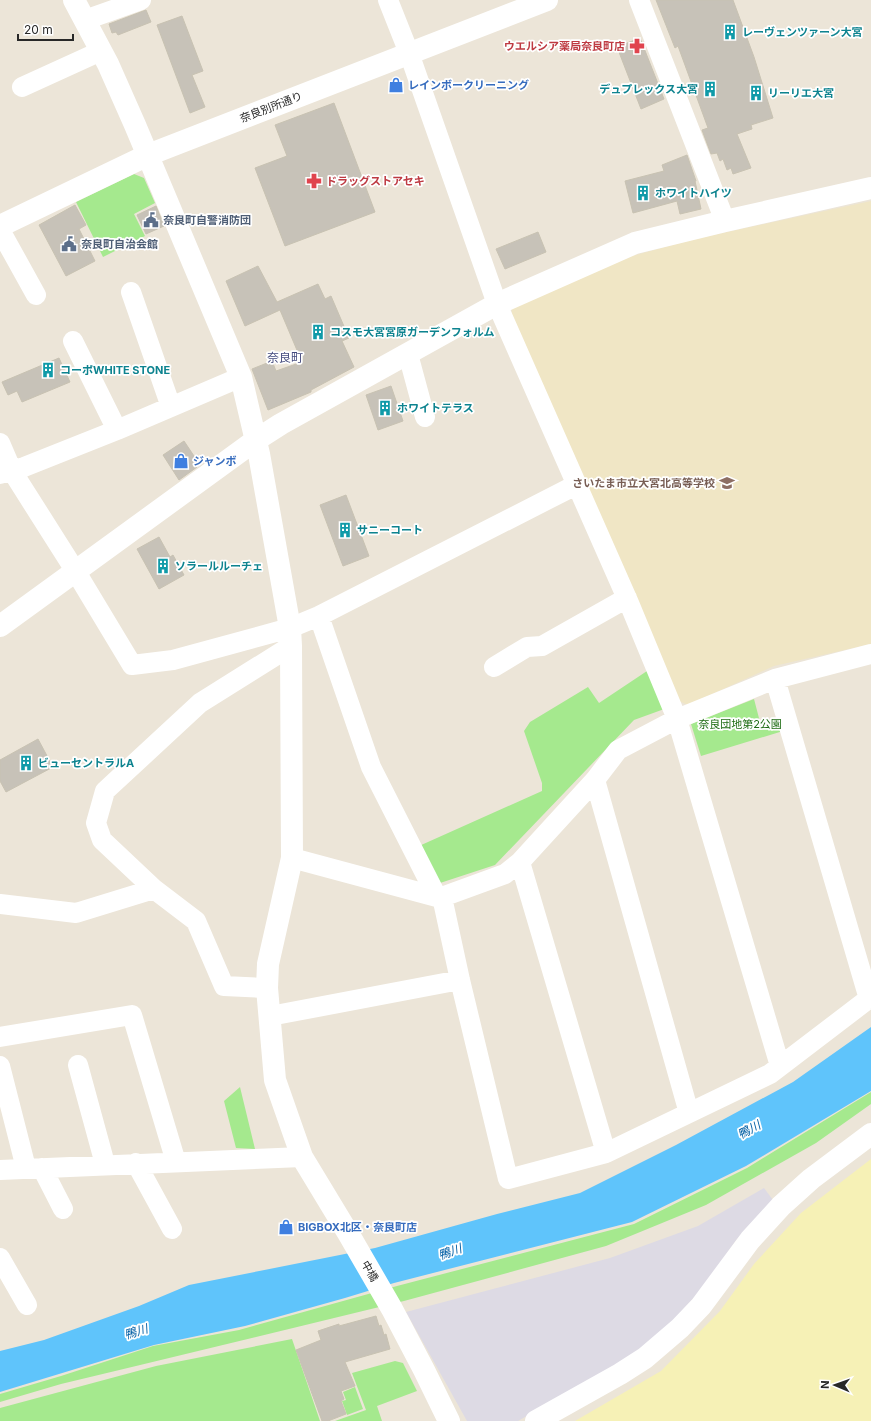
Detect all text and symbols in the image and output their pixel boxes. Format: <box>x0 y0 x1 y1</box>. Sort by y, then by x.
scale bar <box>18 16 73 42</box>
text: 20 m <box>24 22 53 37</box>
building icon: レーヴェンツァーン大宮 <box>721 23 739 41</box>
place label: レーヴェンツァーン大宮 <box>742 25 862 39</box>
pharmacy icon: ウエルシア薬局奈良町店 <box>628 37 646 55</box>
place label: ウエルシア薬局奈良町店 <box>504 39 625 53</box>
shop icon: レインボークリーニング <box>387 76 405 94</box>
place label: レインボークリーニング <box>408 78 529 92</box>
building icon: デュプレックス大宮 <box>701 80 719 98</box>
place label: デュプレックス大宮 <box>599 82 698 96</box>
building icon: リーリエ大宮 <box>747 84 765 102</box>
place label: リーリエ大宮 <box>768 86 834 100</box>
street label: 奈良別所通り <box>238 89 304 125</box>
pharmacy icon: ドラッグストアセキ <box>305 172 323 190</box>
place label: ドラッグストアセキ <box>326 174 425 188</box>
building icon: ホワイトハイツ <box>634 184 652 202</box>
place label: ホワイトハイツ <box>655 186 732 200</box>
public building icon: 奈良町自警消防団 <box>142 211 160 229</box>
place label: 奈良町自警消防団 <box>163 213 251 227</box>
public building icon: 奈良町自治会館 <box>60 235 78 253</box>
place label: 奈良町自治会館 <box>81 237 158 251</box>
building icon: コスモ大宮宮原ガーデンフォルム <box>309 323 327 341</box>
place label: コスモ大宮宮原ガーデンフォルム <box>330 325 494 339</box>
district label: 奈良町 <box>267 350 303 365</box>
building icon: コーポWHITE STONE <box>39 361 57 379</box>
place label: コーポWHITE STONE <box>60 363 170 377</box>
building icon: ホワイトテラス <box>376 399 394 417</box>
place label: ホワイトテラス <box>397 401 474 415</box>
shop icon: ジャンボ <box>172 452 190 470</box>
place label: ジャンボ <box>193 454 236 468</box>
school or university icon: さいたま市立大宮北高等学校 <box>718 474 736 492</box>
place label: さいたま市立大宮北高等学校 <box>572 476 715 490</box>
building icon: サニーコート <box>336 521 354 539</box>
place label: サニーコート <box>357 523 423 537</box>
building icon: ソラールルーチェ <box>154 557 172 575</box>
place label: ソラールルーチェ <box>175 559 263 573</box>
park label: 奈良団地第2公園 <box>698 717 782 731</box>
building icon: ビューセントラルA <box>17 754 35 772</box>
place label: ビューセントラルA <box>38 756 134 770</box>
water label: 鴨川 <box>735 1116 765 1142</box>
shop icon: BIGBOX北区・奈良町店 <box>277 1218 295 1236</box>
place label: BIGBOX北区・奈良町店 <box>298 1220 417 1234</box>
water label: 鴨川 <box>436 1240 466 1263</box>
street label: 中橋 <box>358 1258 382 1284</box>
water label: 鴨川 <box>122 1320 151 1342</box>
north arrow <box>815 1365 855 1405</box>
text: N <box>818 1380 832 1389</box>

